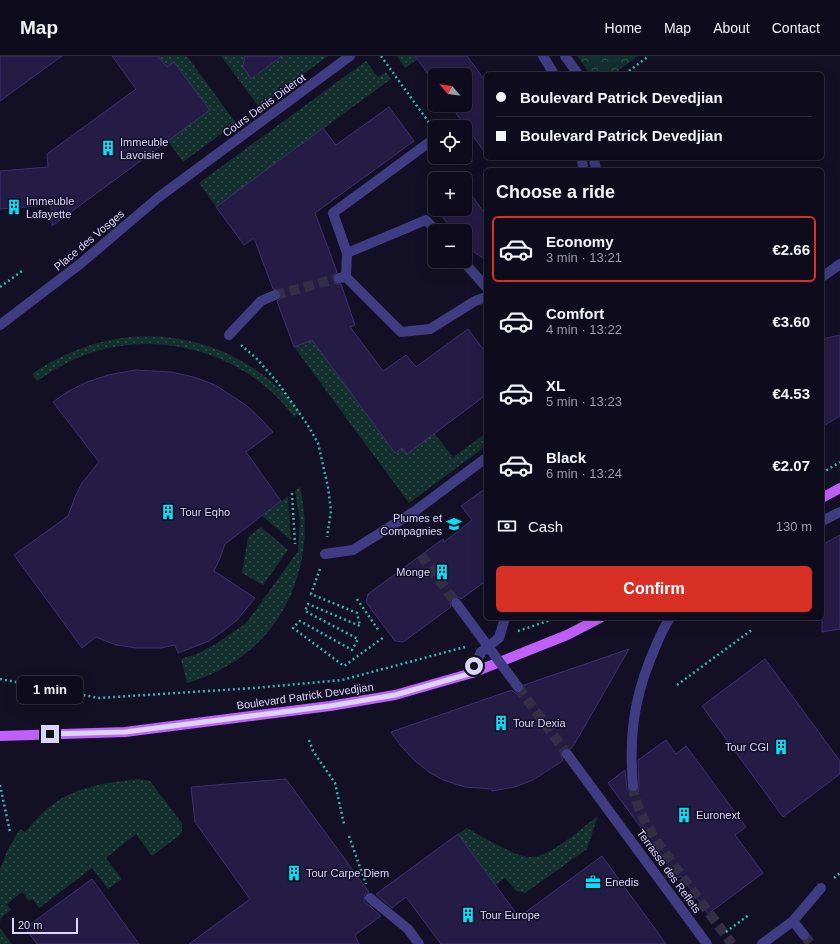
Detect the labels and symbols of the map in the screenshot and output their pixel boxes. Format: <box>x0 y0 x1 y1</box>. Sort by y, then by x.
north arrow <box>428 68 472 112</box>
street label: Cours Denis Diderot <box>220 71 308 139</box>
place label: Immeuble Lavoisier <box>120 136 168 161</box>
building icon: Immeuble Lavoisier <box>99 139 117 157</box>
place label: Immeuble Lafayette <box>26 195 74 220</box>
building icon: Immeuble Lafayette <box>5 198 23 216</box>
street label: Place des Vosges <box>52 207 127 273</box>
building icon: Tour Eqho <box>159 503 177 521</box>
place label: Tour Eqho <box>180 506 230 518</box>
place label: Plumes et Compagnies <box>380 512 442 537</box>
school or university icon: Plumes et Compagnies <box>445 515 463 533</box>
building icon: Monge <box>433 563 451 581</box>
place label: Monge <box>396 566 430 578</box>
route start <box>465 657 483 675</box>
callout: 1 min <box>17 676 83 704</box>
street label: Boulevard Patrick Devedjian <box>236 680 374 712</box>
building icon: Tour Dexia <box>492 714 510 732</box>
place label: Tour Dexia <box>513 717 566 729</box>
route end <box>41 725 59 743</box>
building icon: Tour CGI <box>772 738 790 756</box>
place label: Tour CGI <box>725 741 769 753</box>
building icon: Euronext <box>675 806 693 824</box>
place label: Euronext <box>696 809 740 821</box>
street label: Terrasse des Reflets <box>635 827 704 915</box>
building icon: Tour Carpe Diem <box>285 864 303 882</box>
place label: Tour Carpe Diem <box>306 867 389 879</box>
office icon: Enedis <box>584 873 602 891</box>
place label: Enedis <box>605 876 639 888</box>
building icon: Tour Europe <box>459 906 477 924</box>
place label: Tour Europe <box>480 909 540 921</box>
scale bar <box>12 916 78 935</box>

